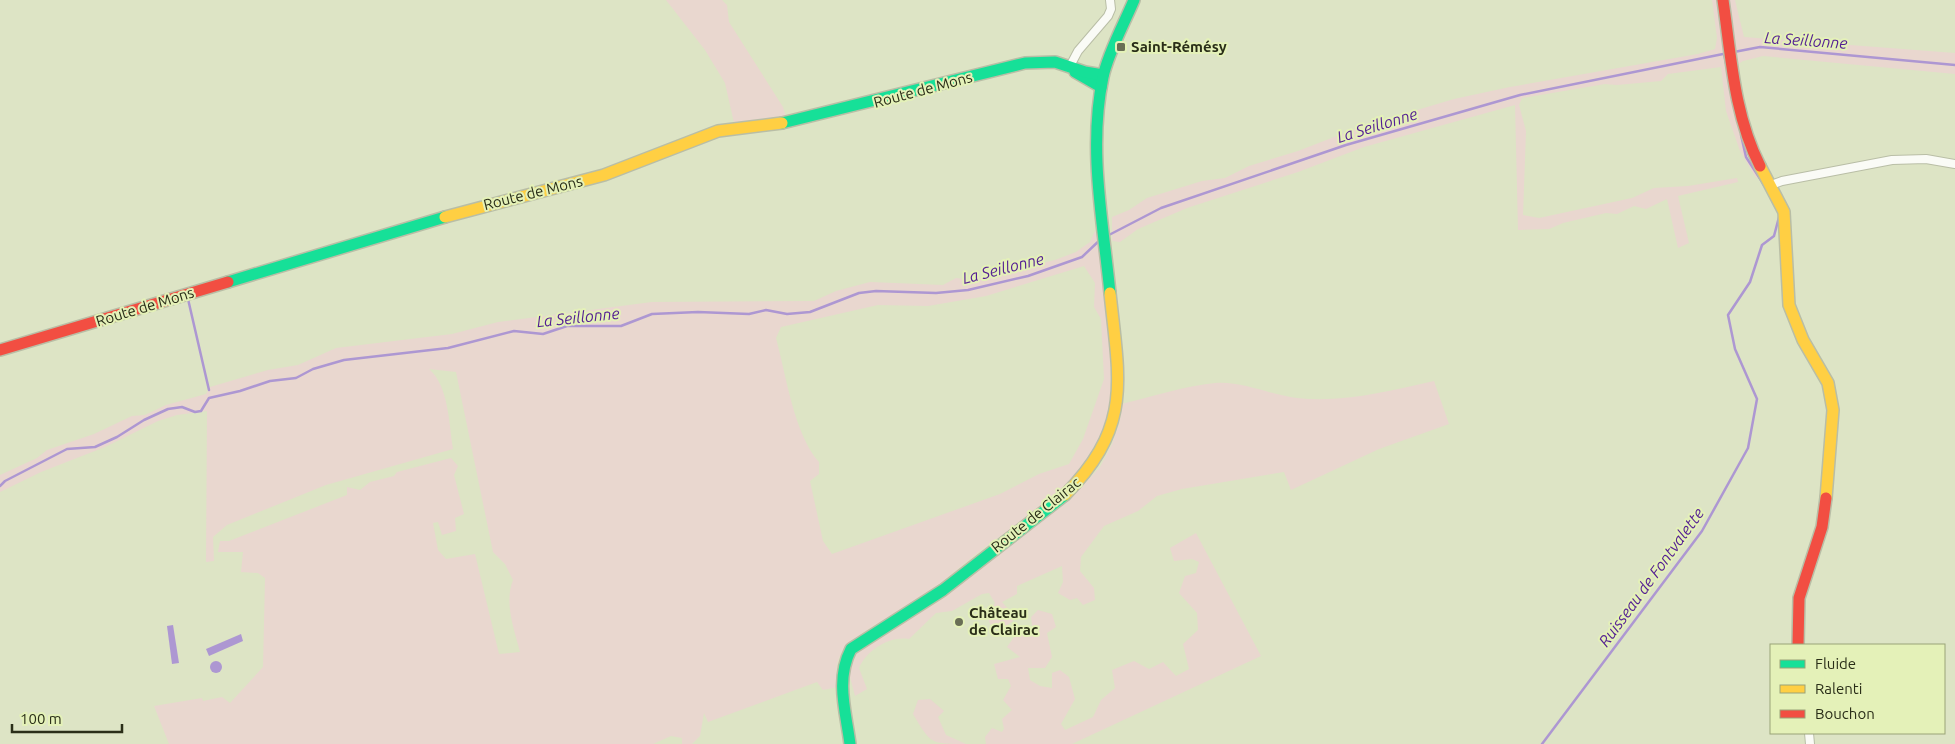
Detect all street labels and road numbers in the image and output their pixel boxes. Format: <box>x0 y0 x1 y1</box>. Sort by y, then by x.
street label: Route de Mons <box>872 68 974 111</box>
street label: Route de Mons <box>482 172 584 213</box>
street label: Route de Mons <box>94 284 196 330</box>
street label: Route de Clairac <box>988 474 1084 556</box>

